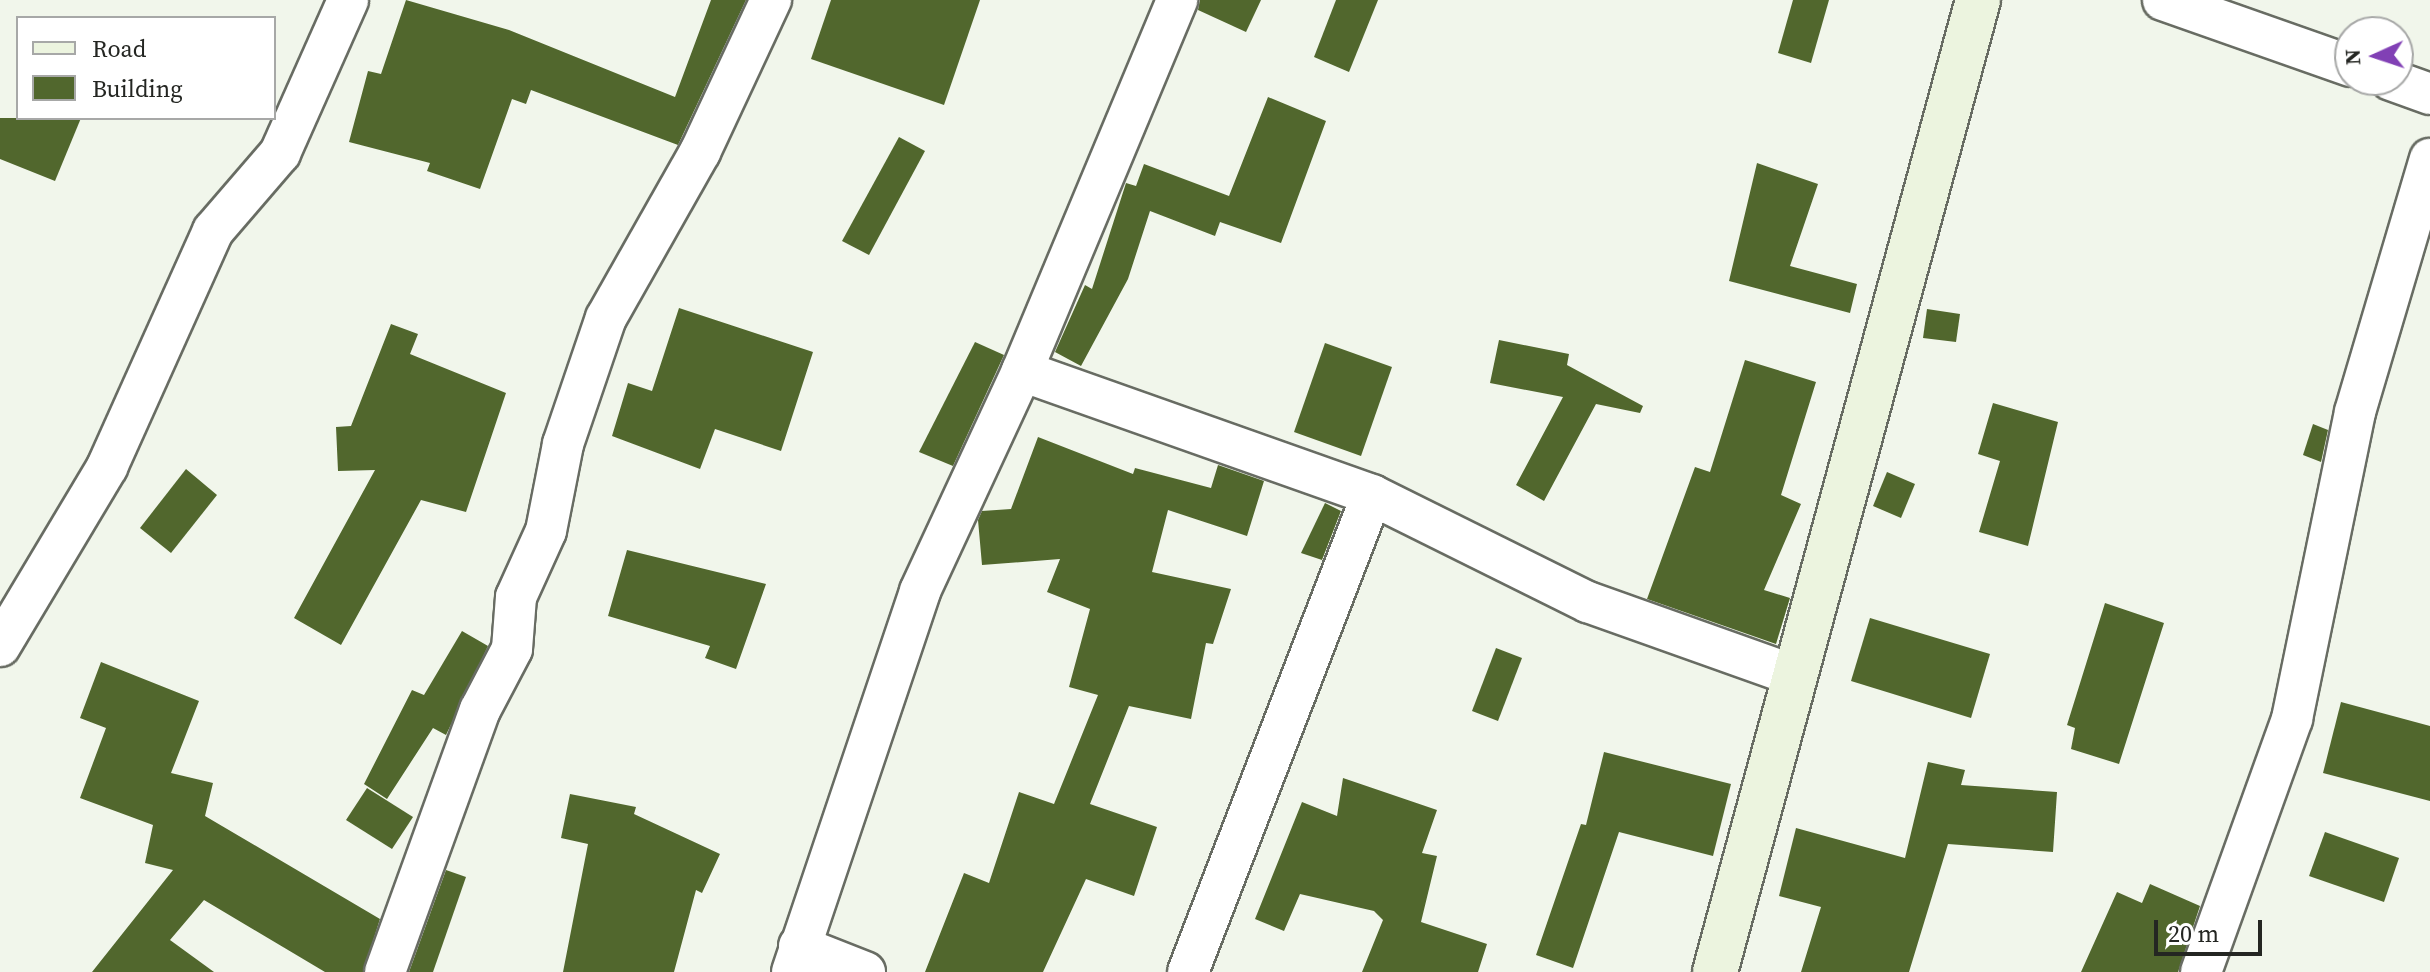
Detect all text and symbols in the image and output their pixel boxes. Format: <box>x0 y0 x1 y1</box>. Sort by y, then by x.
legend <box>16 16 276 120</box>
north arrow <box>2334 16 2414 96</box>
text: Road <box>92 32 146 65</box>
text: N <box>2337 48 2367 66</box>
text: Building <box>92 72 183 105</box>
scale bar <box>2158 904 2266 954</box>
text: 20 m <box>2168 917 2219 950</box>

